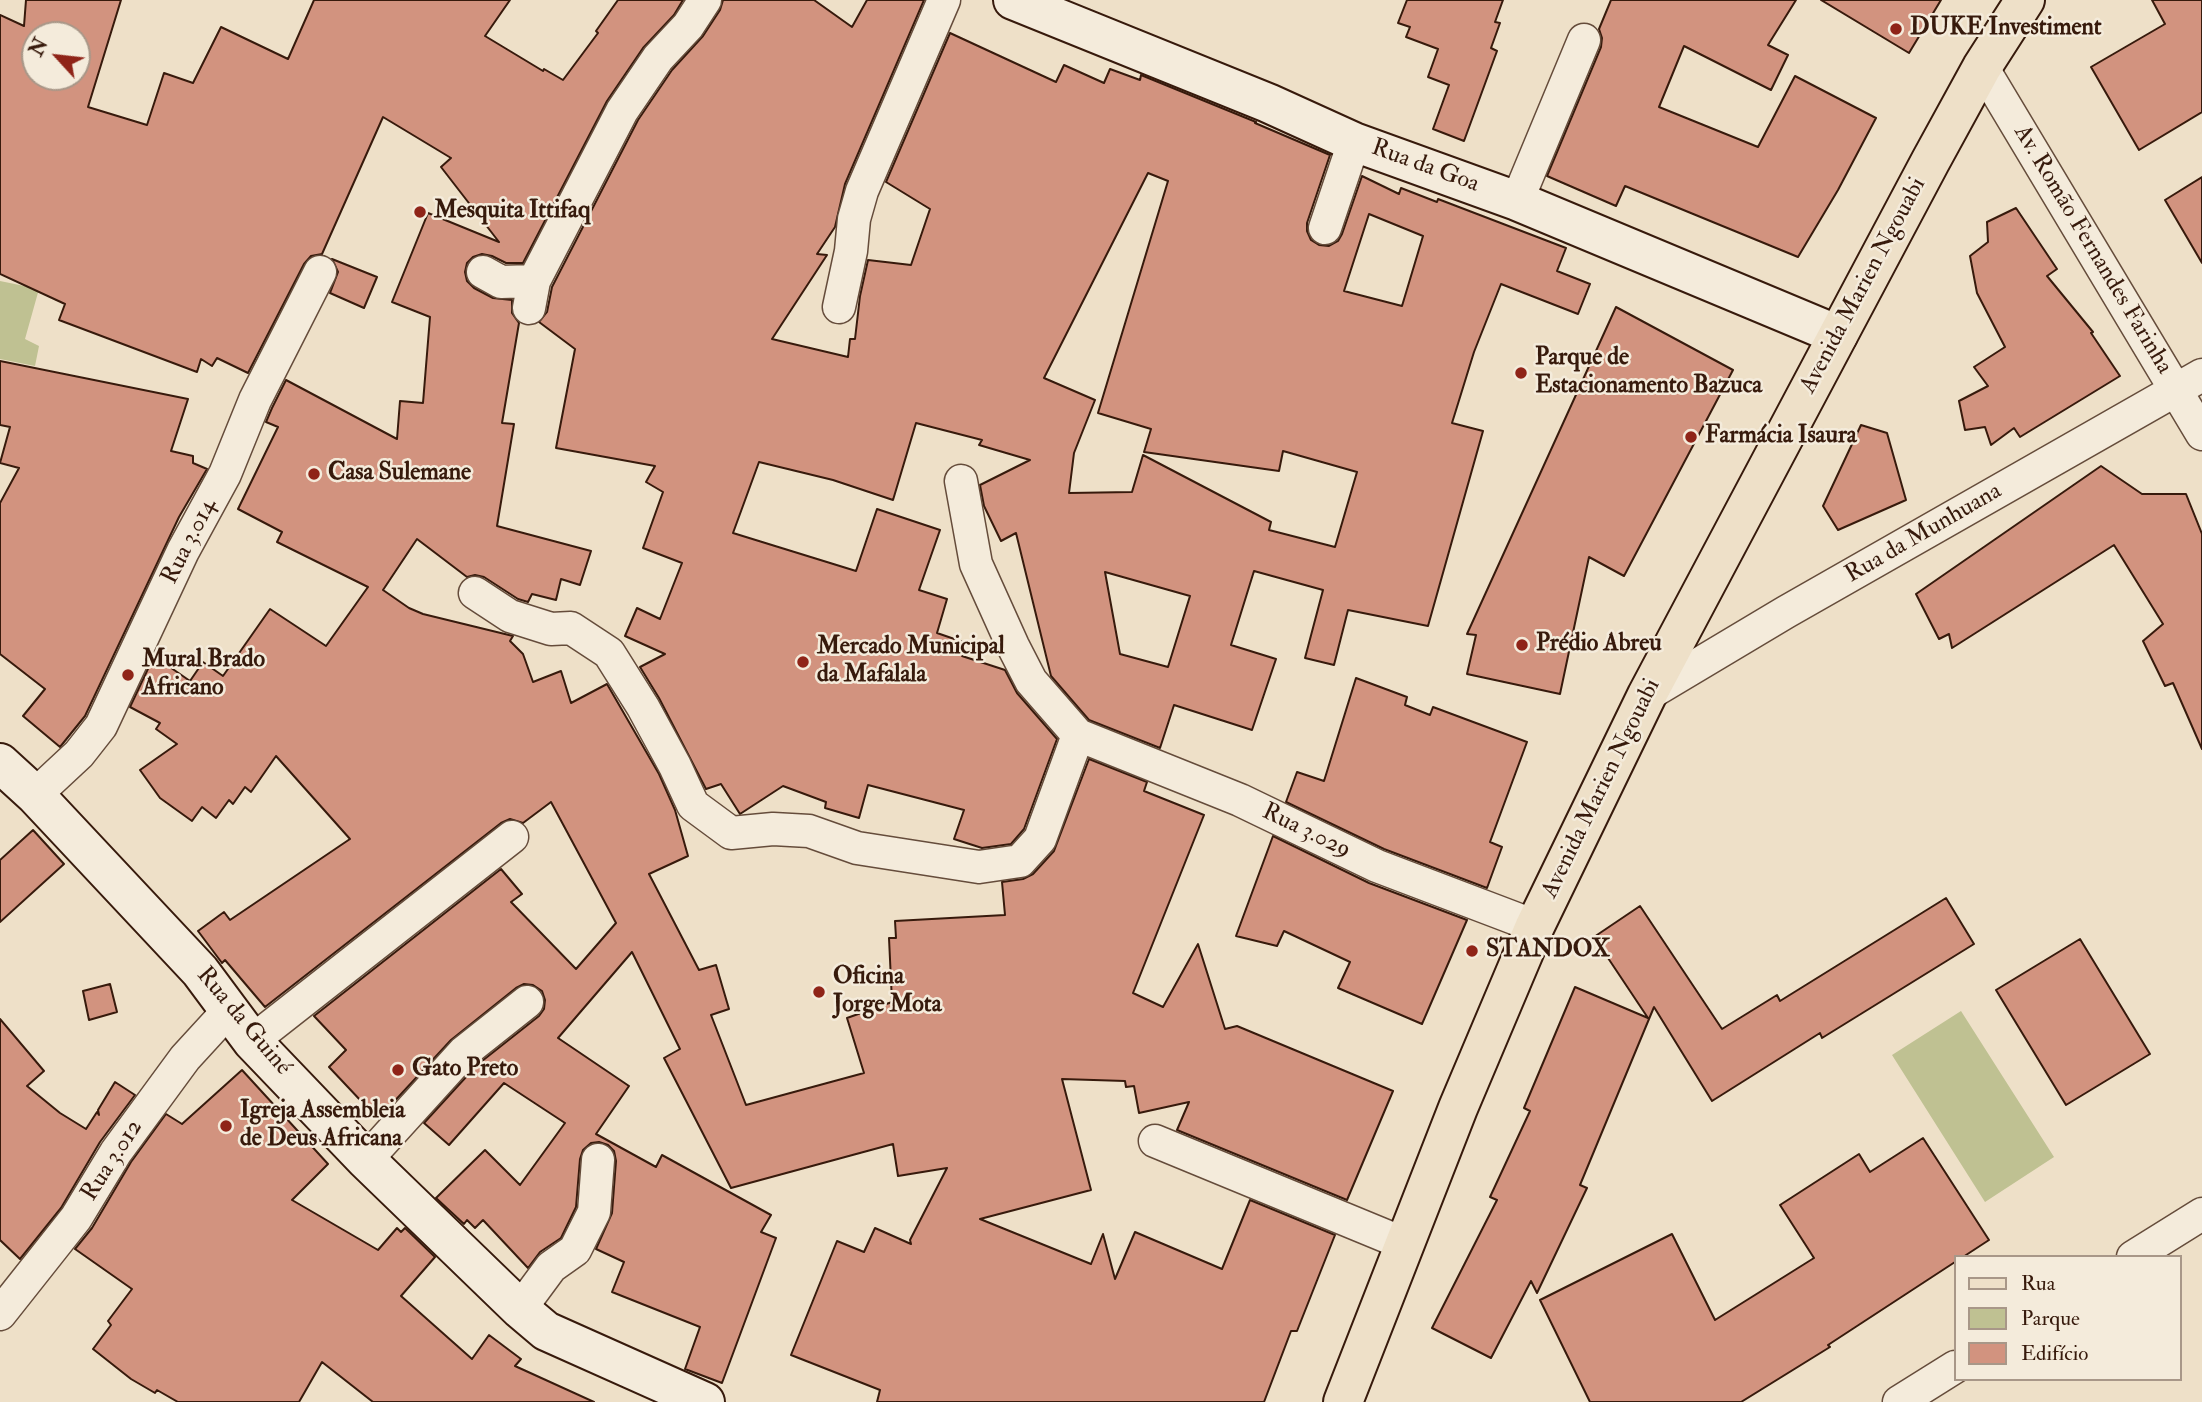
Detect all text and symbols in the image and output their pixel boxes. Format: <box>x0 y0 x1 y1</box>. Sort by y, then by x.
place label: DUKE Investiment <box>1910 15 2102 43</box>
north arrow <box>21 21 91 91</box>
marker: DUKE Investiment <box>1888 21 1904 37</box>
text: N <box>25 34 54 60</box>
street label: Av. Romão Fernandes Farinha <box>2006 120 2178 380</box>
street label: Rua da Goa <box>1367 134 1483 200</box>
street label: Avenida Marien Ngouabi <box>1795 173 1933 399</box>
place label: Mesquita Ittifaq <box>434 198 590 226</box>
marker: Mesquita Ittifaq <box>412 204 428 220</box>
place label: Parque de Estacionamento Bazuca <box>1535 345 1762 401</box>
marker: Parque de Estacionamento Bazuca <box>1513 365 1529 381</box>
place label: Farmácia Isaura <box>1705 423 1857 451</box>
marker: Farmácia Isaura <box>1683 429 1699 445</box>
place label: Casa Sulemane <box>328 460 471 488</box>
marker: Casa Sulemane <box>306 466 322 482</box>
street label: Rua da Munhuana <box>1841 478 2007 590</box>
street label: Rua 3.014 <box>156 495 224 589</box>
place label: Prédio Abreu <box>1536 631 1662 659</box>
place label: Mercado Municipal da Mafalala <box>817 634 1005 690</box>
marker: Prédio Abreu <box>1514 637 1530 653</box>
place label: Mural Brado Africano <box>142 647 265 703</box>
marker: Mercado Municipal da Mafalala <box>795 654 811 670</box>
marker: Mural Brado Africano <box>120 667 136 683</box>
street label: Avenida Marien Ngouabi <box>1536 675 1668 903</box>
street label: Rua 3.029 <box>1257 798 1355 866</box>
place label: STANDOX <box>1486 937 1610 965</box>
marker: STANDOX <box>1464 943 1480 959</box>
street label: Rua da Guiné <box>189 962 297 1082</box>
place label: Oficina Jorge Mota <box>833 964 942 1020</box>
marker: Oficina Jorge Mota <box>811 984 827 1000</box>
place label: Gato Preto <box>412 1056 518 1084</box>
marker: Gato Preto <box>390 1062 406 1078</box>
place label: Igreja Assembleia de Deus Africana <box>240 1098 405 1154</box>
street label: Rua 3.012 <box>76 1115 150 1207</box>
marker: Igreja Assembleia de Deus Africana <box>218 1118 234 1134</box>
legend <box>1954 1255 2181 1381</box>
text: Rua <box>2021 1270 2055 1297</box>
text: Parque <box>2021 1305 2080 1332</box>
text: Edifício <box>2021 1340 2088 1367</box>

